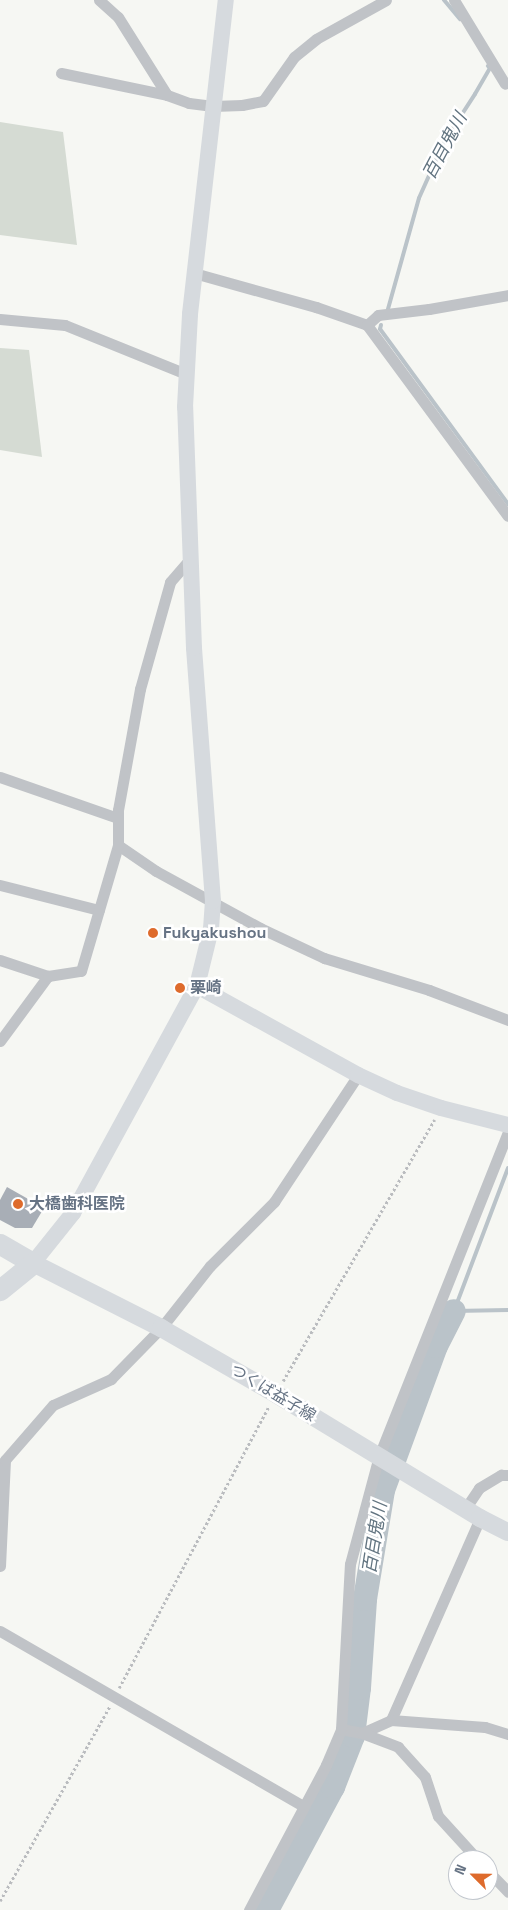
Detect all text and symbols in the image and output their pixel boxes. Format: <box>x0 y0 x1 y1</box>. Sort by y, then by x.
water label: 百目鬼川 <box>419 109 471 183</box>
place label: Fukyakushou <box>163 923 266 943</box>
marker: Fukyakushou <box>147 927 159 939</box>
place label: 栗崎 <box>190 978 222 998</box>
marker: 栗崎 <box>174 982 186 994</box>
place label: 大橋歯科医院 <box>29 1194 125 1214</box>
marker: 大橋歯科医院 <box>11 1197 25 1211</box>
street label: つくば益子線 <box>227 1360 319 1426</box>
water label: 百目鬼川 <box>359 1501 391 1575</box>
north arrow <box>448 1850 498 1900</box>
text: N <box>450 1862 470 1877</box>

